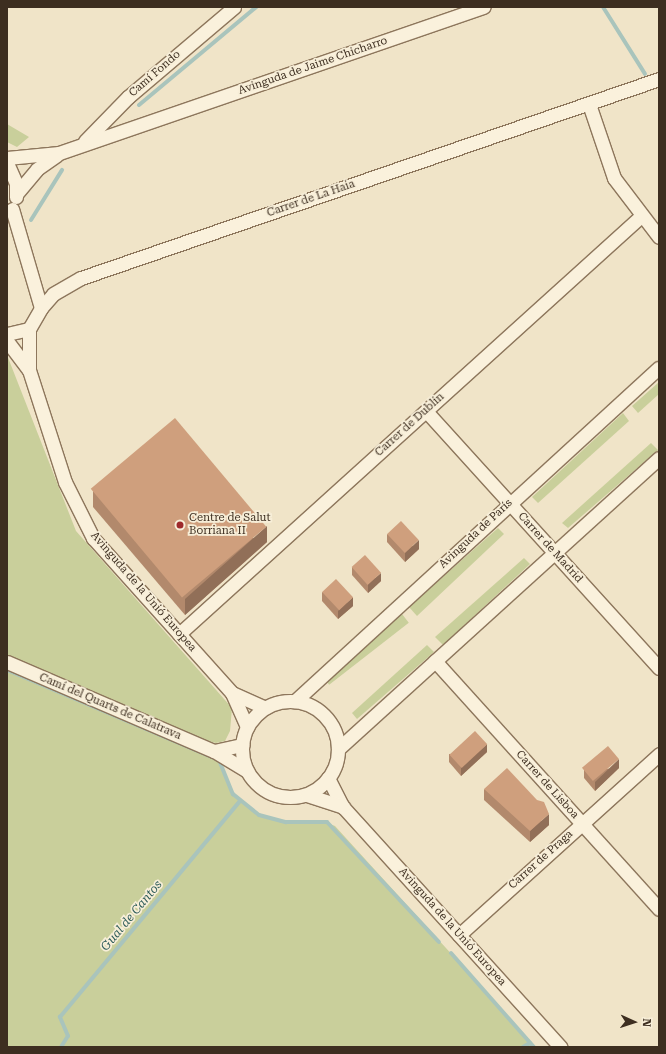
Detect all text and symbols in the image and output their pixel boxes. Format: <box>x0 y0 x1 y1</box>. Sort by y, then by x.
street label: Avinguda de Jaime Chicharro <box>237 34 389 98</box>
street label: Camí Fondo <box>127 48 183 100</box>
street label: Carrer de La Haia <box>265 178 357 220</box>
street label: Carrer de Dublín <box>373 390 447 460</box>
street label: Avinguda de París <box>437 497 515 571</box>
street label: Carrer de Madrid <box>515 510 585 586</box>
place label: Centre de Salut Borriana II <box>189 512 271 538</box>
marker: Centre de Salut Borriana II <box>174 519 186 531</box>
street label: Avinguda de la Unió Europea <box>87 529 199 655</box>
street label: Camí del Quarts de Calatrava <box>37 671 183 743</box>
street label: Carrer de Lisboa <box>513 748 581 822</box>
street label: Carrer de Praga <box>506 828 576 892</box>
street label: Avinguda de la Unió Europea <box>396 865 508 989</box>
water label: Gual de Cantos <box>98 878 166 954</box>
north arrow <box>614 1002 654 1042</box>
text: N <box>640 1018 653 1027</box>

